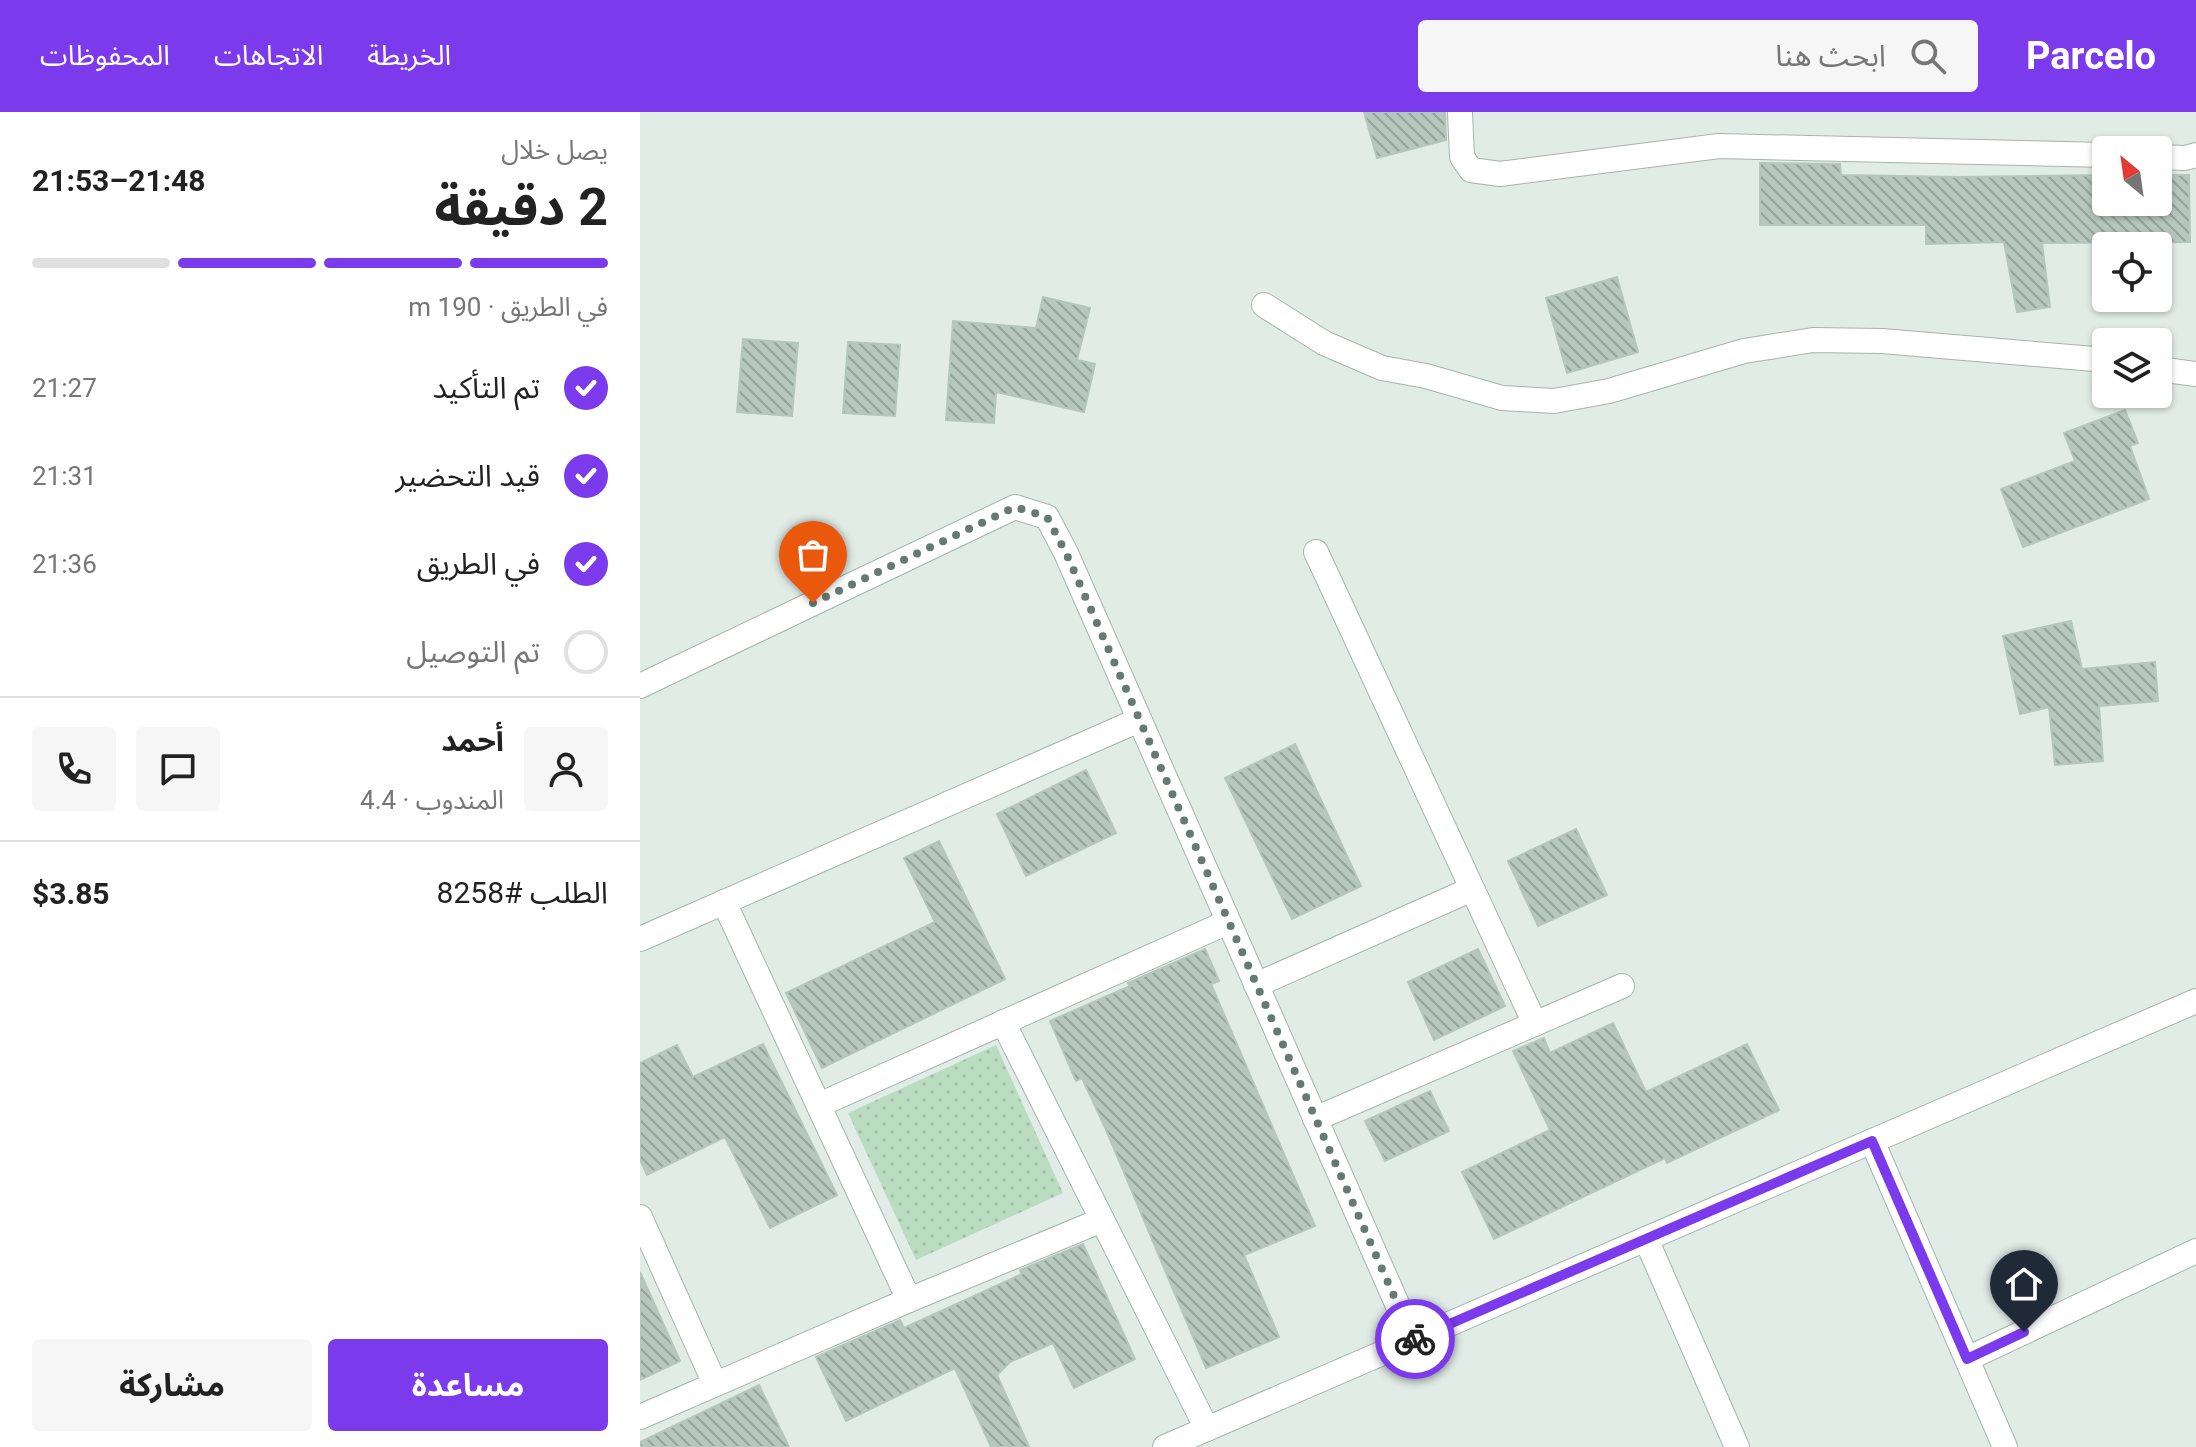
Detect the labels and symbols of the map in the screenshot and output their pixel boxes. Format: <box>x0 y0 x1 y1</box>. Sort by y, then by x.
north arrow <box>2092 136 2172 216</box>
pin <box>779 521 847 603</box>
pin <box>1990 1250 2058 1332</box>
courier <box>1375 1299 1455 1379</box>

